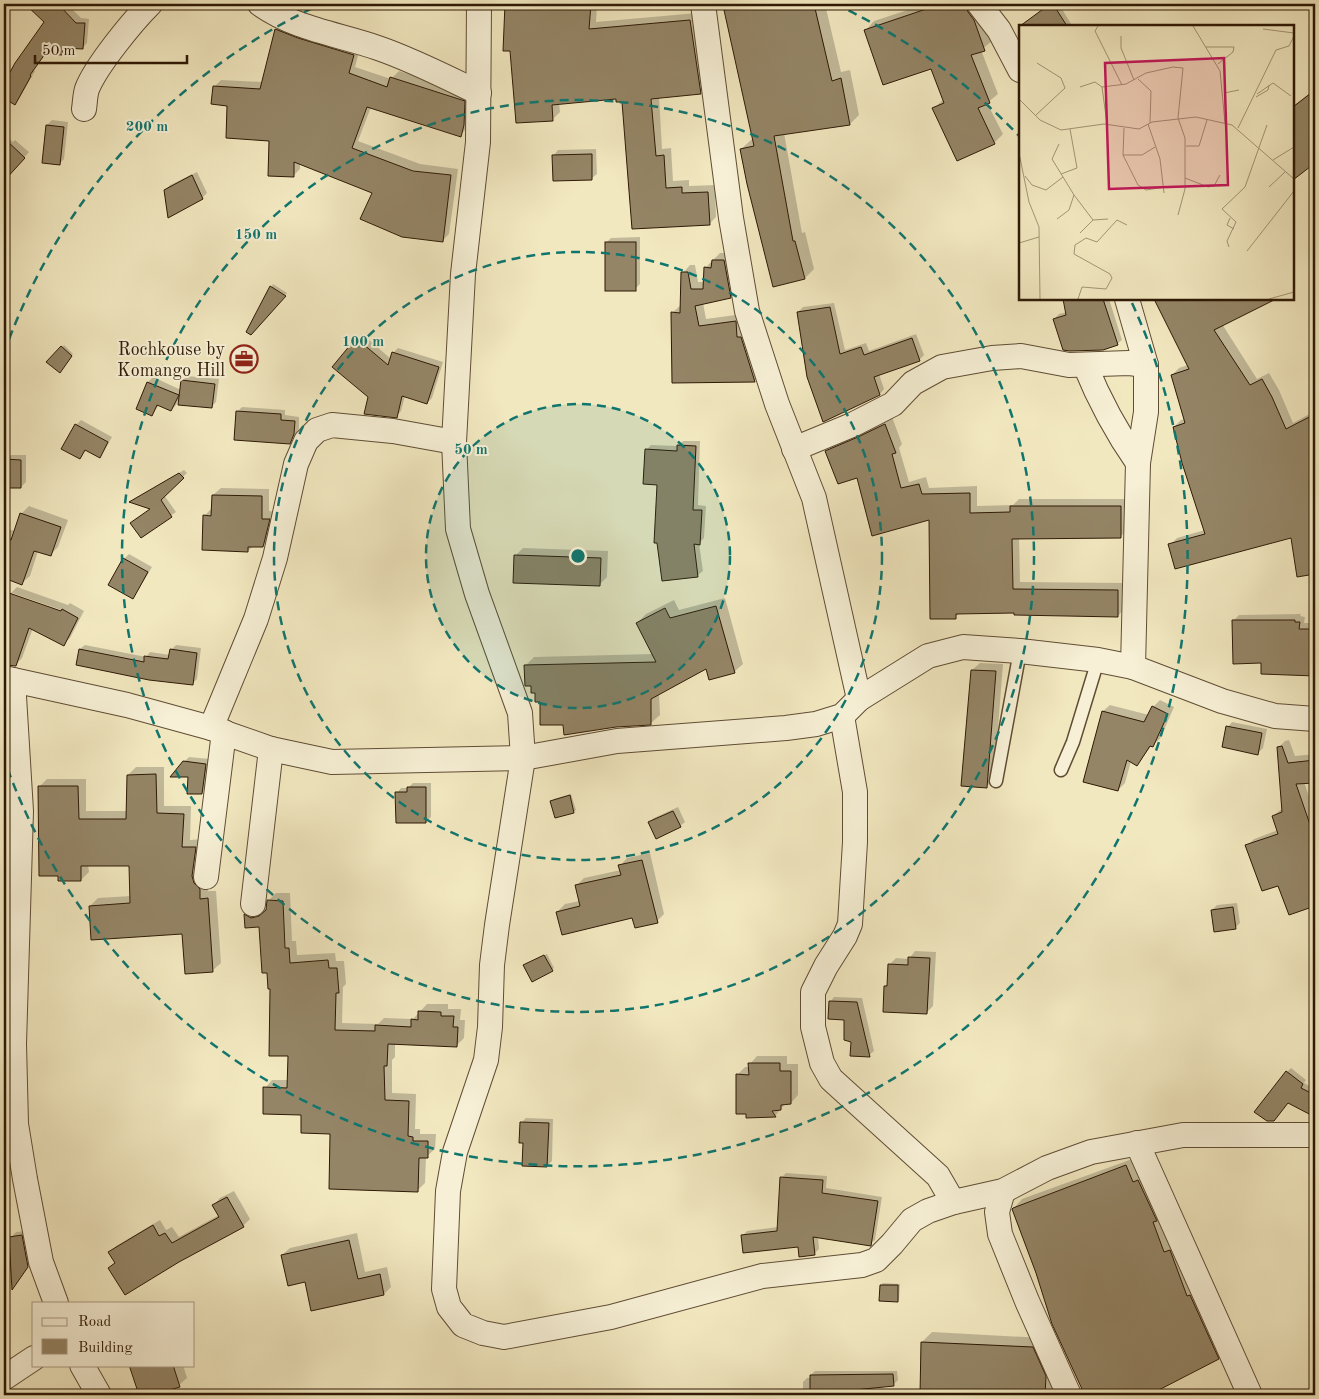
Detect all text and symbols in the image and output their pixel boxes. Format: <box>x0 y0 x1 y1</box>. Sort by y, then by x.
inset map <box>1019 25 1294 300</box>
scale bar <box>35 32 188 64</box>
text: 50 m <box>42 44 76 59</box>
text: 200 m <box>126 120 168 135</box>
text: 150 m <box>235 228 277 243</box>
text: 100 m <box>342 335 384 350</box>
place label: Rochkouse by Komango Hill <box>117 341 225 380</box>
office icon: Rochkouse by Komango Hill <box>229 344 259 374</box>
text: 50 m <box>454 443 488 458</box>
centre of rings <box>569 547 587 565</box>
legend <box>32 1302 195 1366</box>
text: Road <box>78 1315 112 1330</box>
text: Building <box>78 1341 133 1356</box>

